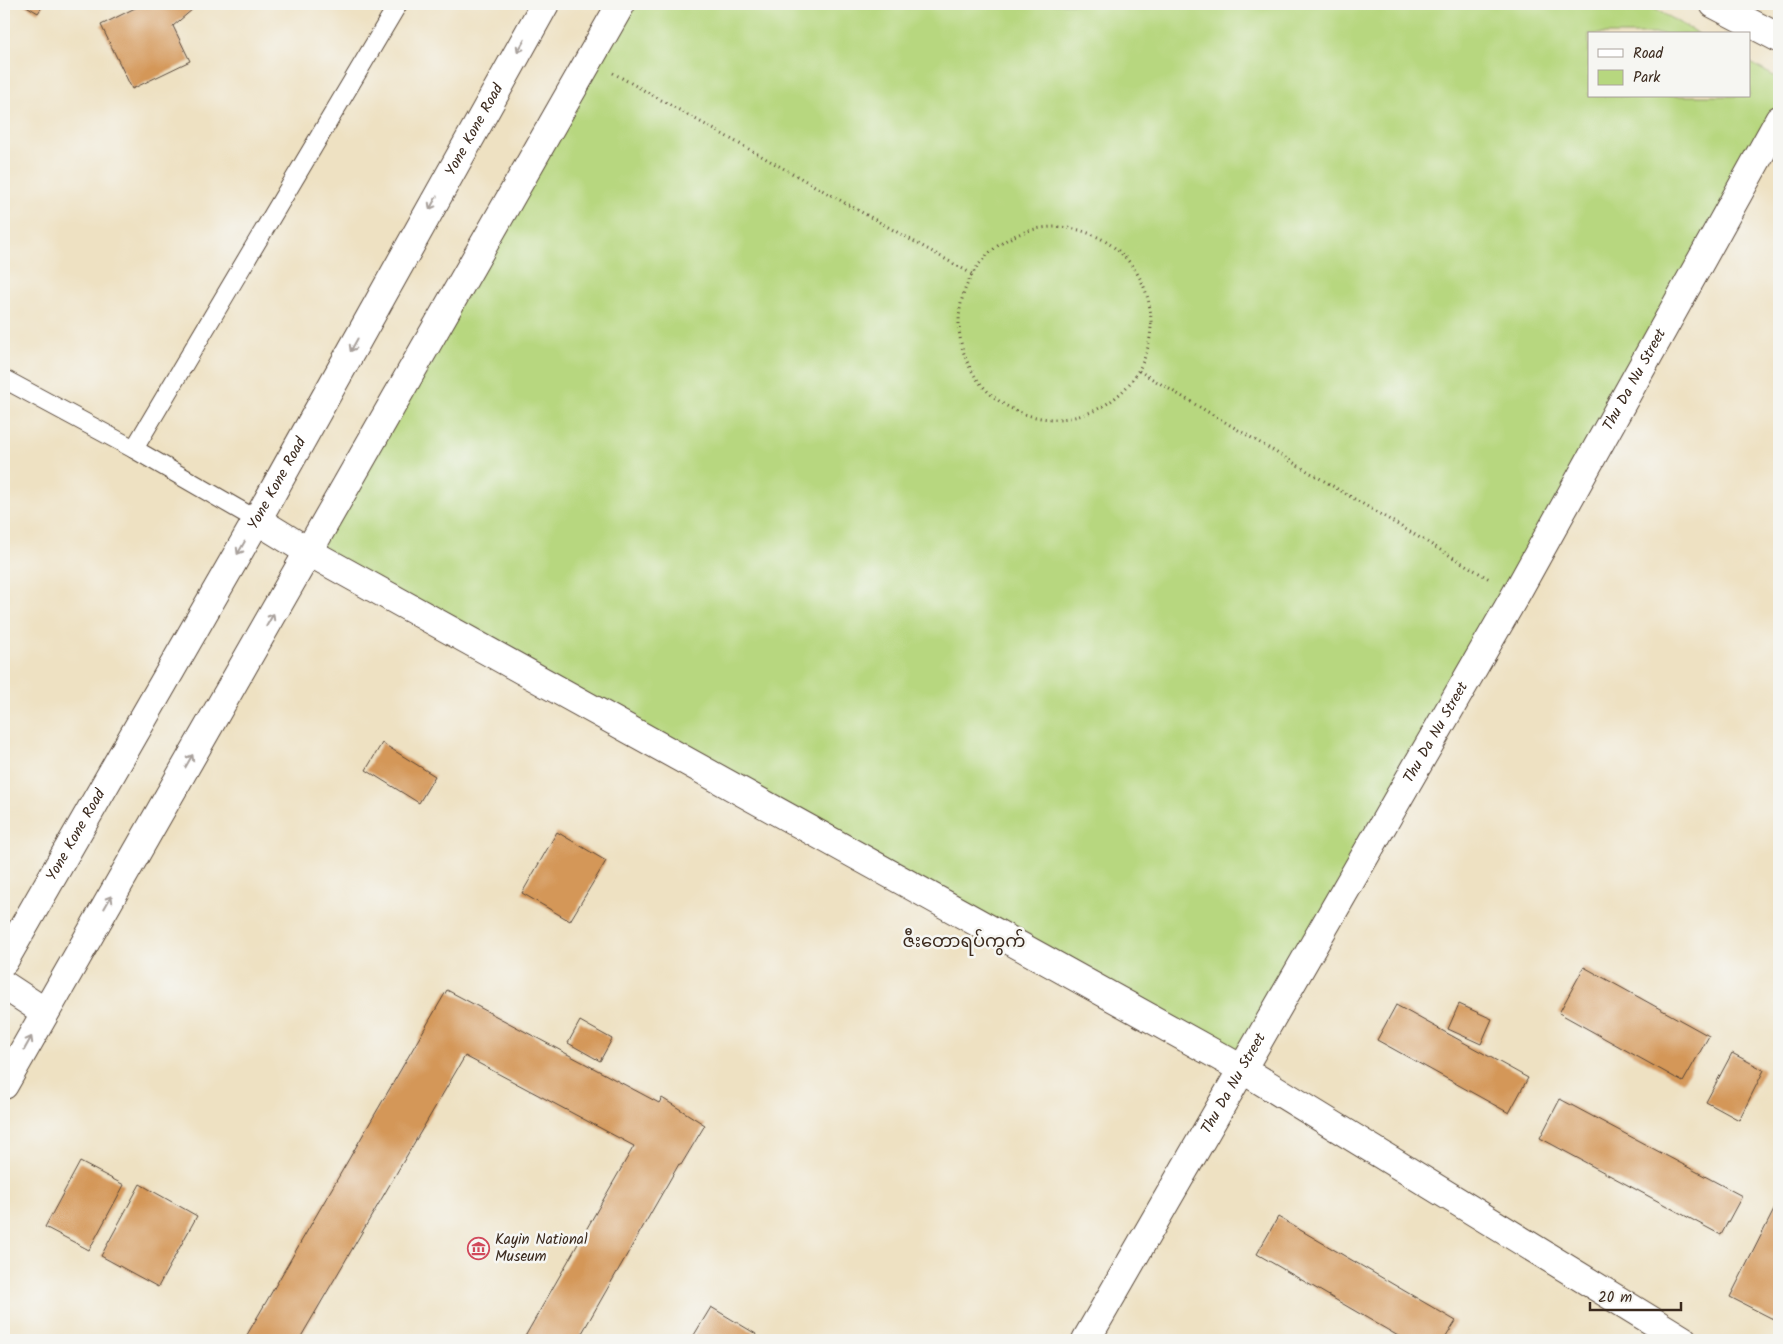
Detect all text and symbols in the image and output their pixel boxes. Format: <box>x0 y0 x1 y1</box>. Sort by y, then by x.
legend <box>1588 32 1750 98</box>
one-way arrow <box>516 39 526 54</box>
text: Road <box>1633 42 1664 66</box>
text: Park <box>1633 66 1661 90</box>
street label: Yone Kone Road <box>439 79 510 181</box>
one-way arrow <box>428 196 438 210</box>
street label: Thu Da Nu Street <box>1597 324 1673 435</box>
one-way arrow <box>349 338 359 353</box>
street label: Yone Kone Road <box>242 433 313 534</box>
one-way arrow <box>235 541 245 555</box>
one-way arrow <box>266 613 276 627</box>
street label: Thu Da Nu Street <box>1397 677 1475 788</box>
one-way arrow <box>185 754 195 768</box>
street label: Yone Kone Road <box>40 784 112 886</box>
one-way arrow <box>104 895 114 909</box>
district label: ဇီးတောရပ်ကွက် <box>902 927 1026 957</box>
street label: Thu Da Nu Street <box>1195 1028 1273 1139</box>
one-way arrow <box>23 1036 33 1050</box>
place label: Kayin National Museum <box>495 1228 588 1269</box>
museum icon: Kayin National Museum <box>467 1237 491 1261</box>
scale bar <box>1590 1279 1682 1311</box>
text: 20 m <box>1598 1286 1632 1310</box>

